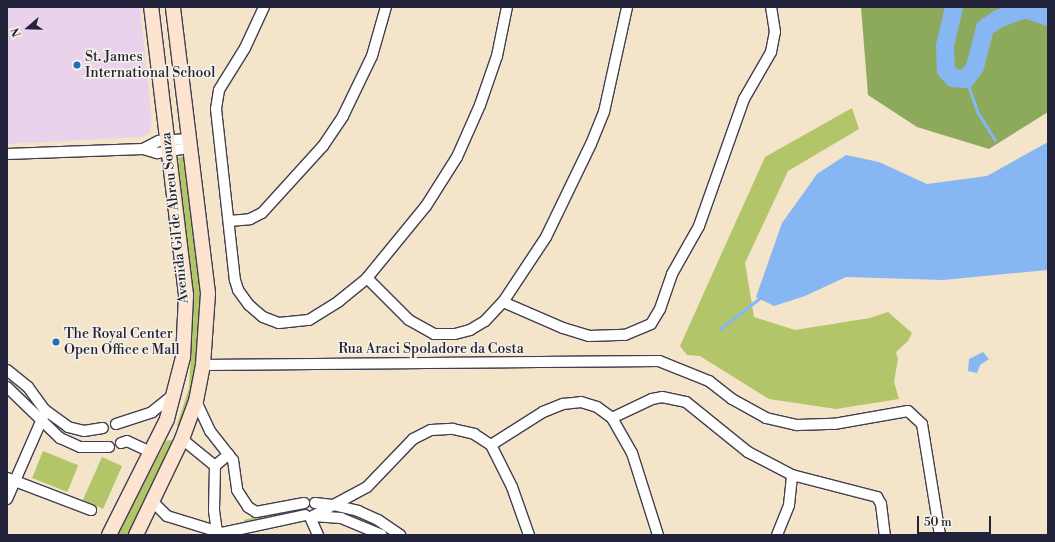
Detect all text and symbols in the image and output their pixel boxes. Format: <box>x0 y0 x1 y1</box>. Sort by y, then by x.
north arrow <box>8 8 48 48</box>
text: N <box>9 26 25 39</box>
place label: St. James International School <box>85 49 215 82</box>
marker: St. James International School <box>72 60 82 70</box>
street label: Avenida Gil de Abreu Souza <box>158 131 192 305</box>
place label: The Royal Center Open Office e Mall <box>64 326 180 358</box>
marker: The Royal Center Open Office e Mall <box>51 337 61 347</box>
street label: Rua Araci Spoladore da Costa <box>338 341 524 357</box>
scale bar <box>919 508 993 534</box>
text: 50 m <box>924 515 952 530</box>

